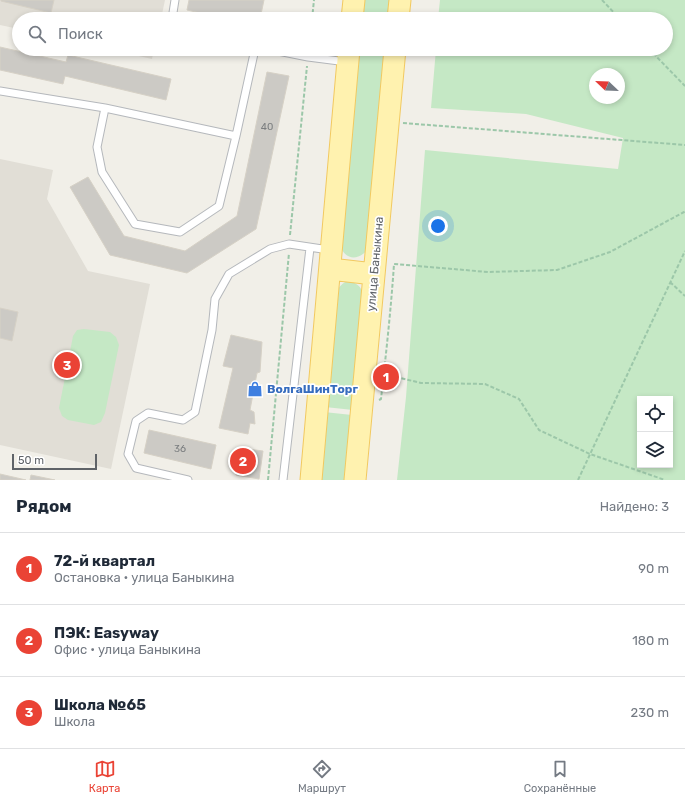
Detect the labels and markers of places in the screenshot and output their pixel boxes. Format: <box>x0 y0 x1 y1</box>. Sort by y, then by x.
pin: 3 <box>54 350 80 380</box>
pin: 1 <box>373 362 399 392</box>
shop icon: ВолгаШинТорг <box>246 380 264 398</box>
place label: ВолгаШинТорг <box>267 382 358 396</box>
pin: 2 <box>230 446 256 476</box>

